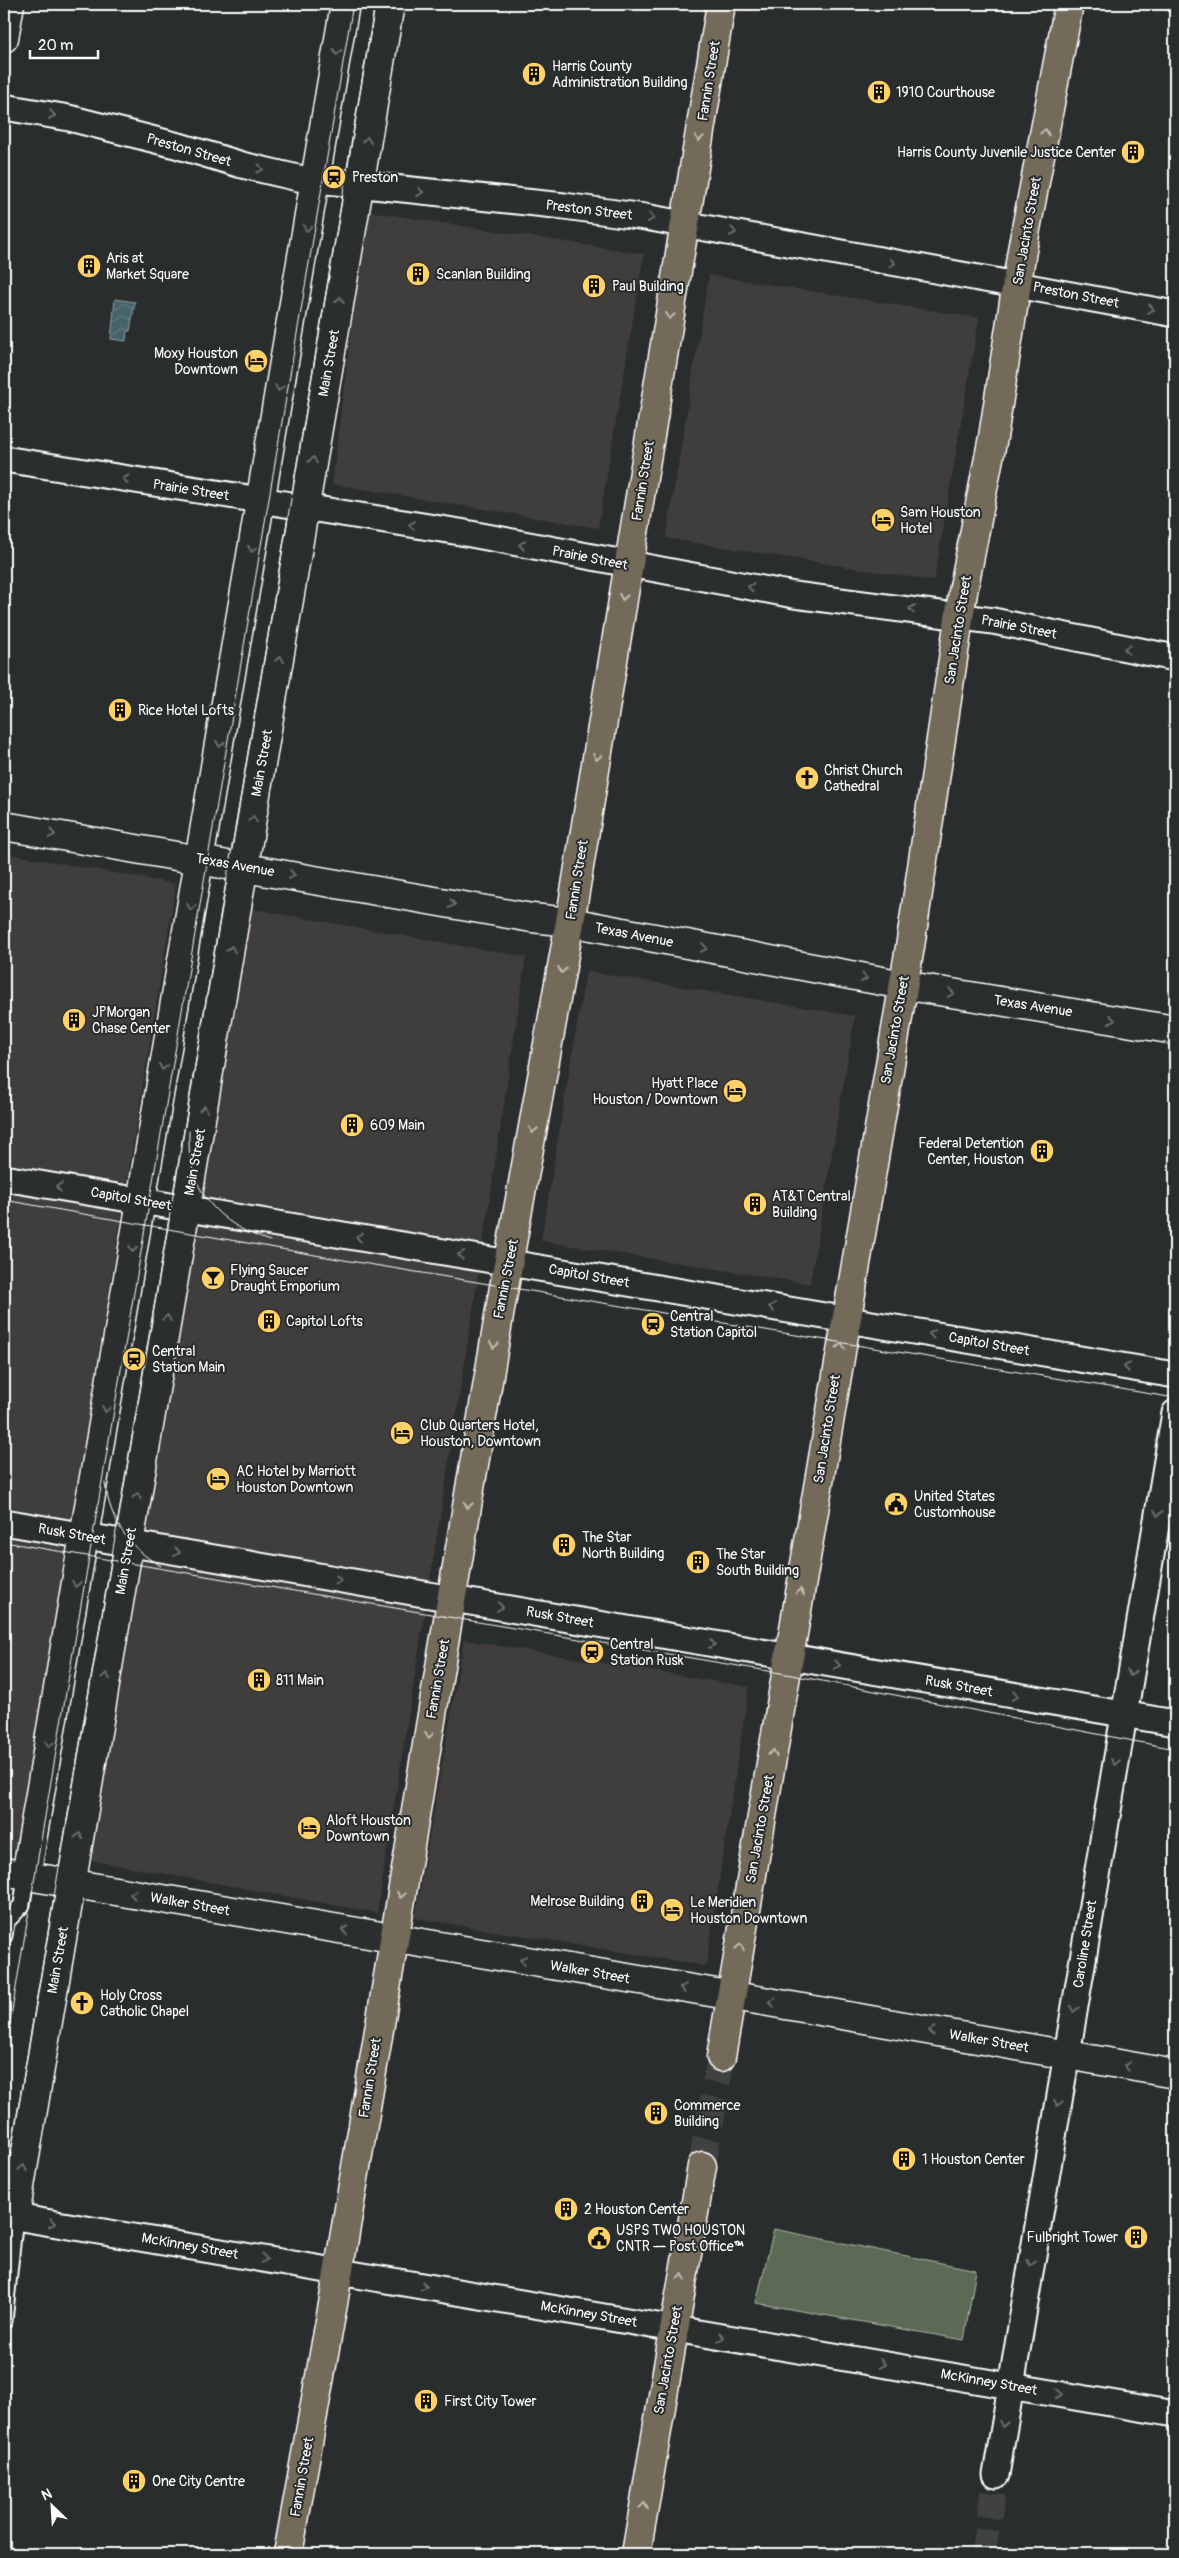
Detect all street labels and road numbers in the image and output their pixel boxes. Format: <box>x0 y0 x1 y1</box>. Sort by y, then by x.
street label: Fannin Street <box>694 39 724 122</box>
street label: Preston Street <box>145 130 234 170</box>
street label: San Jacinto Street <box>1009 175 1045 287</box>
street label: Preston Street <box>545 196 634 224</box>
street label: Preston Street <box>1032 278 1121 312</box>
street label: Main Street <box>315 328 343 398</box>
street label: Fannin Street <box>628 439 658 522</box>
street label: Prairie Street <box>152 476 231 504</box>
street label: Prairie Street <box>551 542 630 574</box>
street label: San Jacinto Street <box>941 574 975 686</box>
street label: Prairie Street <box>980 611 1059 643</box>
street label: Main Street <box>248 728 276 798</box>
street label: Fannin Street <box>562 838 592 921</box>
street label: Texas Avenue <box>194 850 276 880</box>
street label: Texas Avenue <box>593 919 675 951</box>
street label: San Jacinto Street <box>877 974 913 1086</box>
street label: Texas Avenue <box>992 991 1074 1021</box>
street label: Main Street <box>181 1127 209 1197</box>
street label: Capitol Street <box>89 1184 173 1215</box>
street label: Fannin Street <box>490 1237 522 1320</box>
street label: Capitol Street <box>547 1261 631 1292</box>
street label: Capitol Street <box>947 1329 1031 1360</box>
street label: San Jacinto Street <box>810 1373 844 1485</box>
street label: Rusk Street <box>37 1520 107 1548</box>
street label: Main Street <box>112 1526 140 1596</box>
street label: Rusk Street <box>525 1603 595 1631</box>
street label: Fannin Street <box>423 1637 453 1720</box>
street label: Rusk Street <box>924 1672 994 1700</box>
street label: San Jacinto Street <box>742 1773 778 1885</box>
street label: Walker Street <box>149 1889 231 1919</box>
street label: Caroline Street <box>1070 1898 1100 1989</box>
street label: Main Street <box>44 1925 72 1995</box>
street label: Walker Street <box>549 1957 631 1987</box>
street label: Walker Street <box>948 2026 1030 2056</box>
street label: Fannin Street <box>355 2036 385 2119</box>
street label: McKinney Street <box>140 2229 240 2263</box>
street label: McKinney Street <box>539 2297 639 2331</box>
street label: San Jacinto Street <box>650 2304 686 2416</box>
street label: McKinney Street <box>939 2365 1039 2399</box>
street label: Fannin Street <box>287 2435 317 2518</box>

